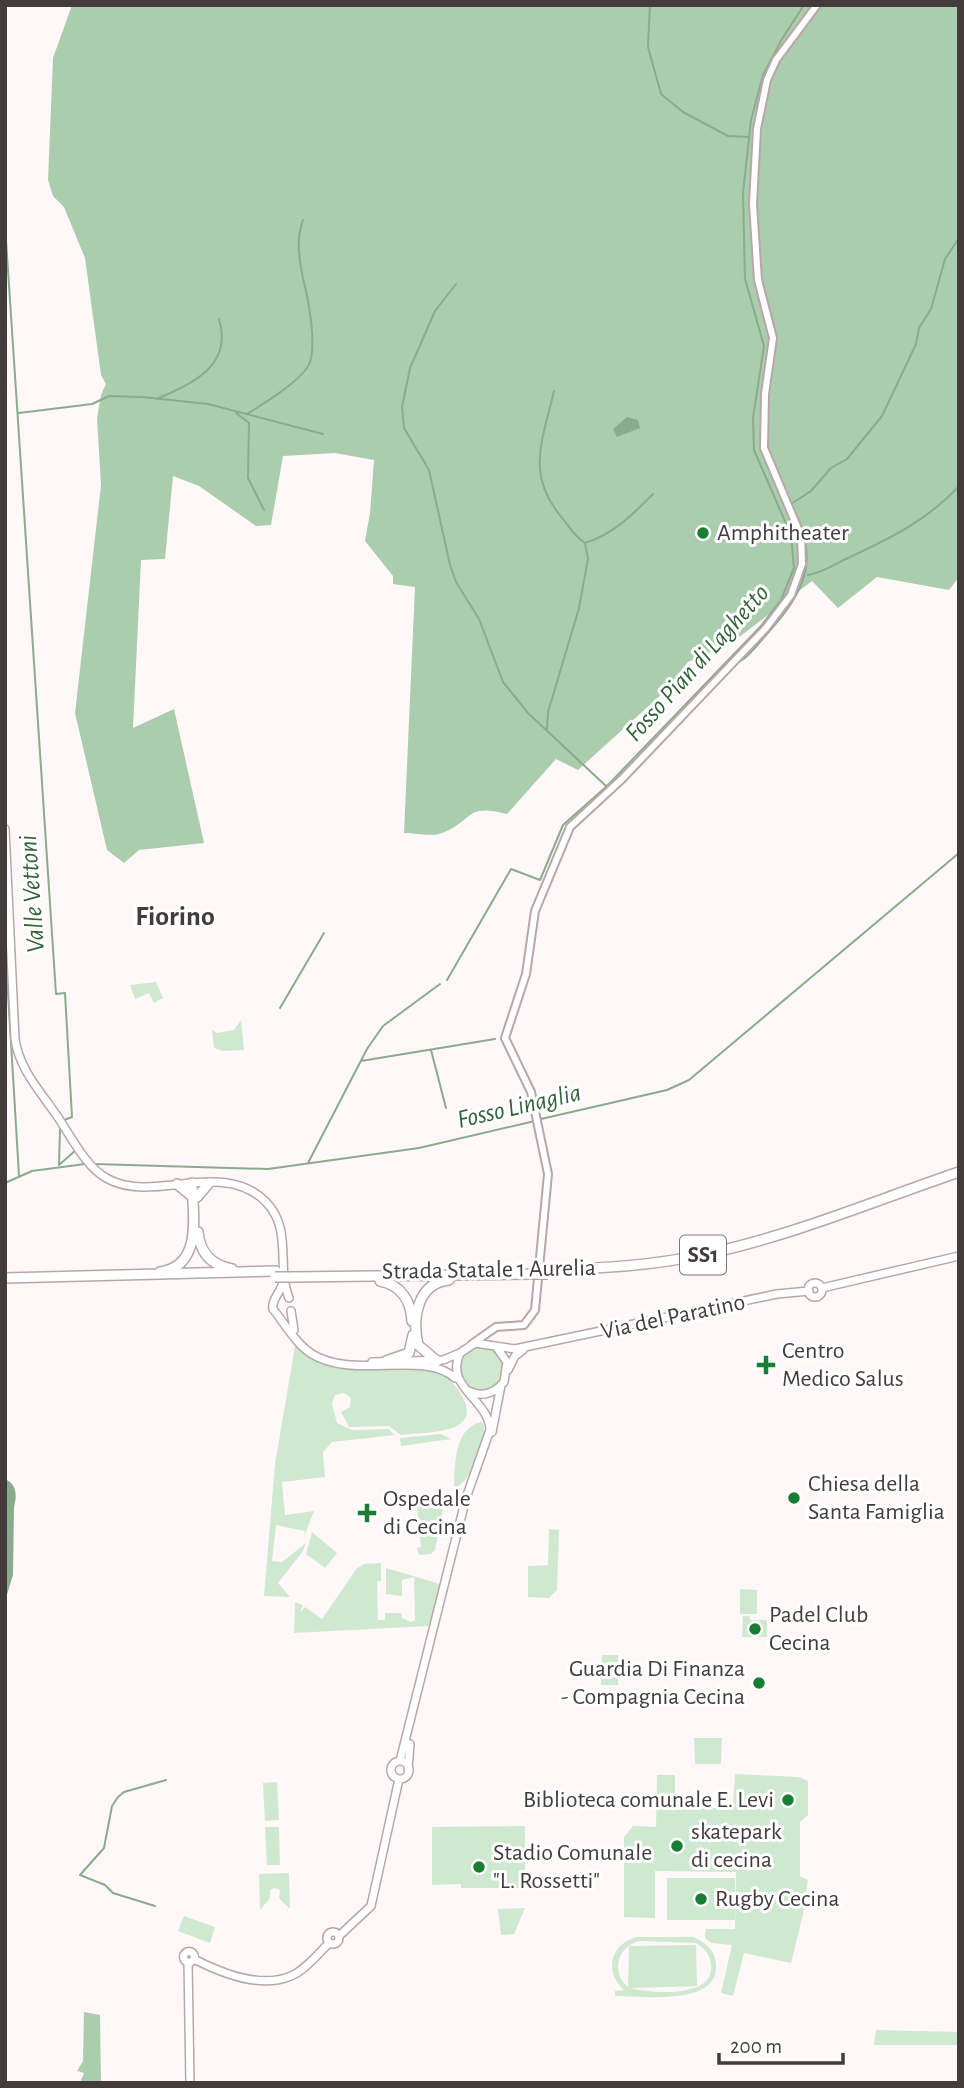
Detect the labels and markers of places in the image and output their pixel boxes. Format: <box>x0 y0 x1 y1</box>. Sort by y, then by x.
place label: Amphitheater <box>717 521 849 545</box>
marker: Amphitheater <box>695 525 711 541</box>
place label: Centro Medico Salus <box>782 1339 904 1391</box>
marker: Centro Medico Salus <box>756 1355 776 1375</box>
place label: Chiesa della Santa Famiglia <box>808 1472 945 1524</box>
place label: Ospedale di Cecina <box>383 1487 471 1539</box>
marker: Chiesa della Santa Famiglia <box>786 1490 802 1506</box>
marker: Ospedale di Cecina <box>357 1503 377 1523</box>
place label: Padel Club Cecina <box>769 1603 868 1655</box>
marker: Padel Club Cecina <box>747 1621 763 1637</box>
place label: Guardia Di Finanza - Compagnia Cecina <box>561 1657 745 1709</box>
marker: Guardia Di Finanza - Compagnia Cecina <box>751 1675 767 1691</box>
place label: Biblioteca comunale E. Levi <box>523 1788 774 1812</box>
marker: Biblioteca comunale E. Levi <box>780 1792 796 1808</box>
place label: skatepark di cecina <box>691 1820 782 1872</box>
marker: skatepark di cecina <box>669 1838 685 1854</box>
place label: Stadio Comunale "L. Rossetti" <box>493 1841 652 1893</box>
marker: Stadio Comunale "L. Rossetti" <box>471 1859 487 1875</box>
place label: Rugby Cecina <box>715 1887 840 1911</box>
marker: Rugby Cecina <box>693 1891 709 1907</box>

